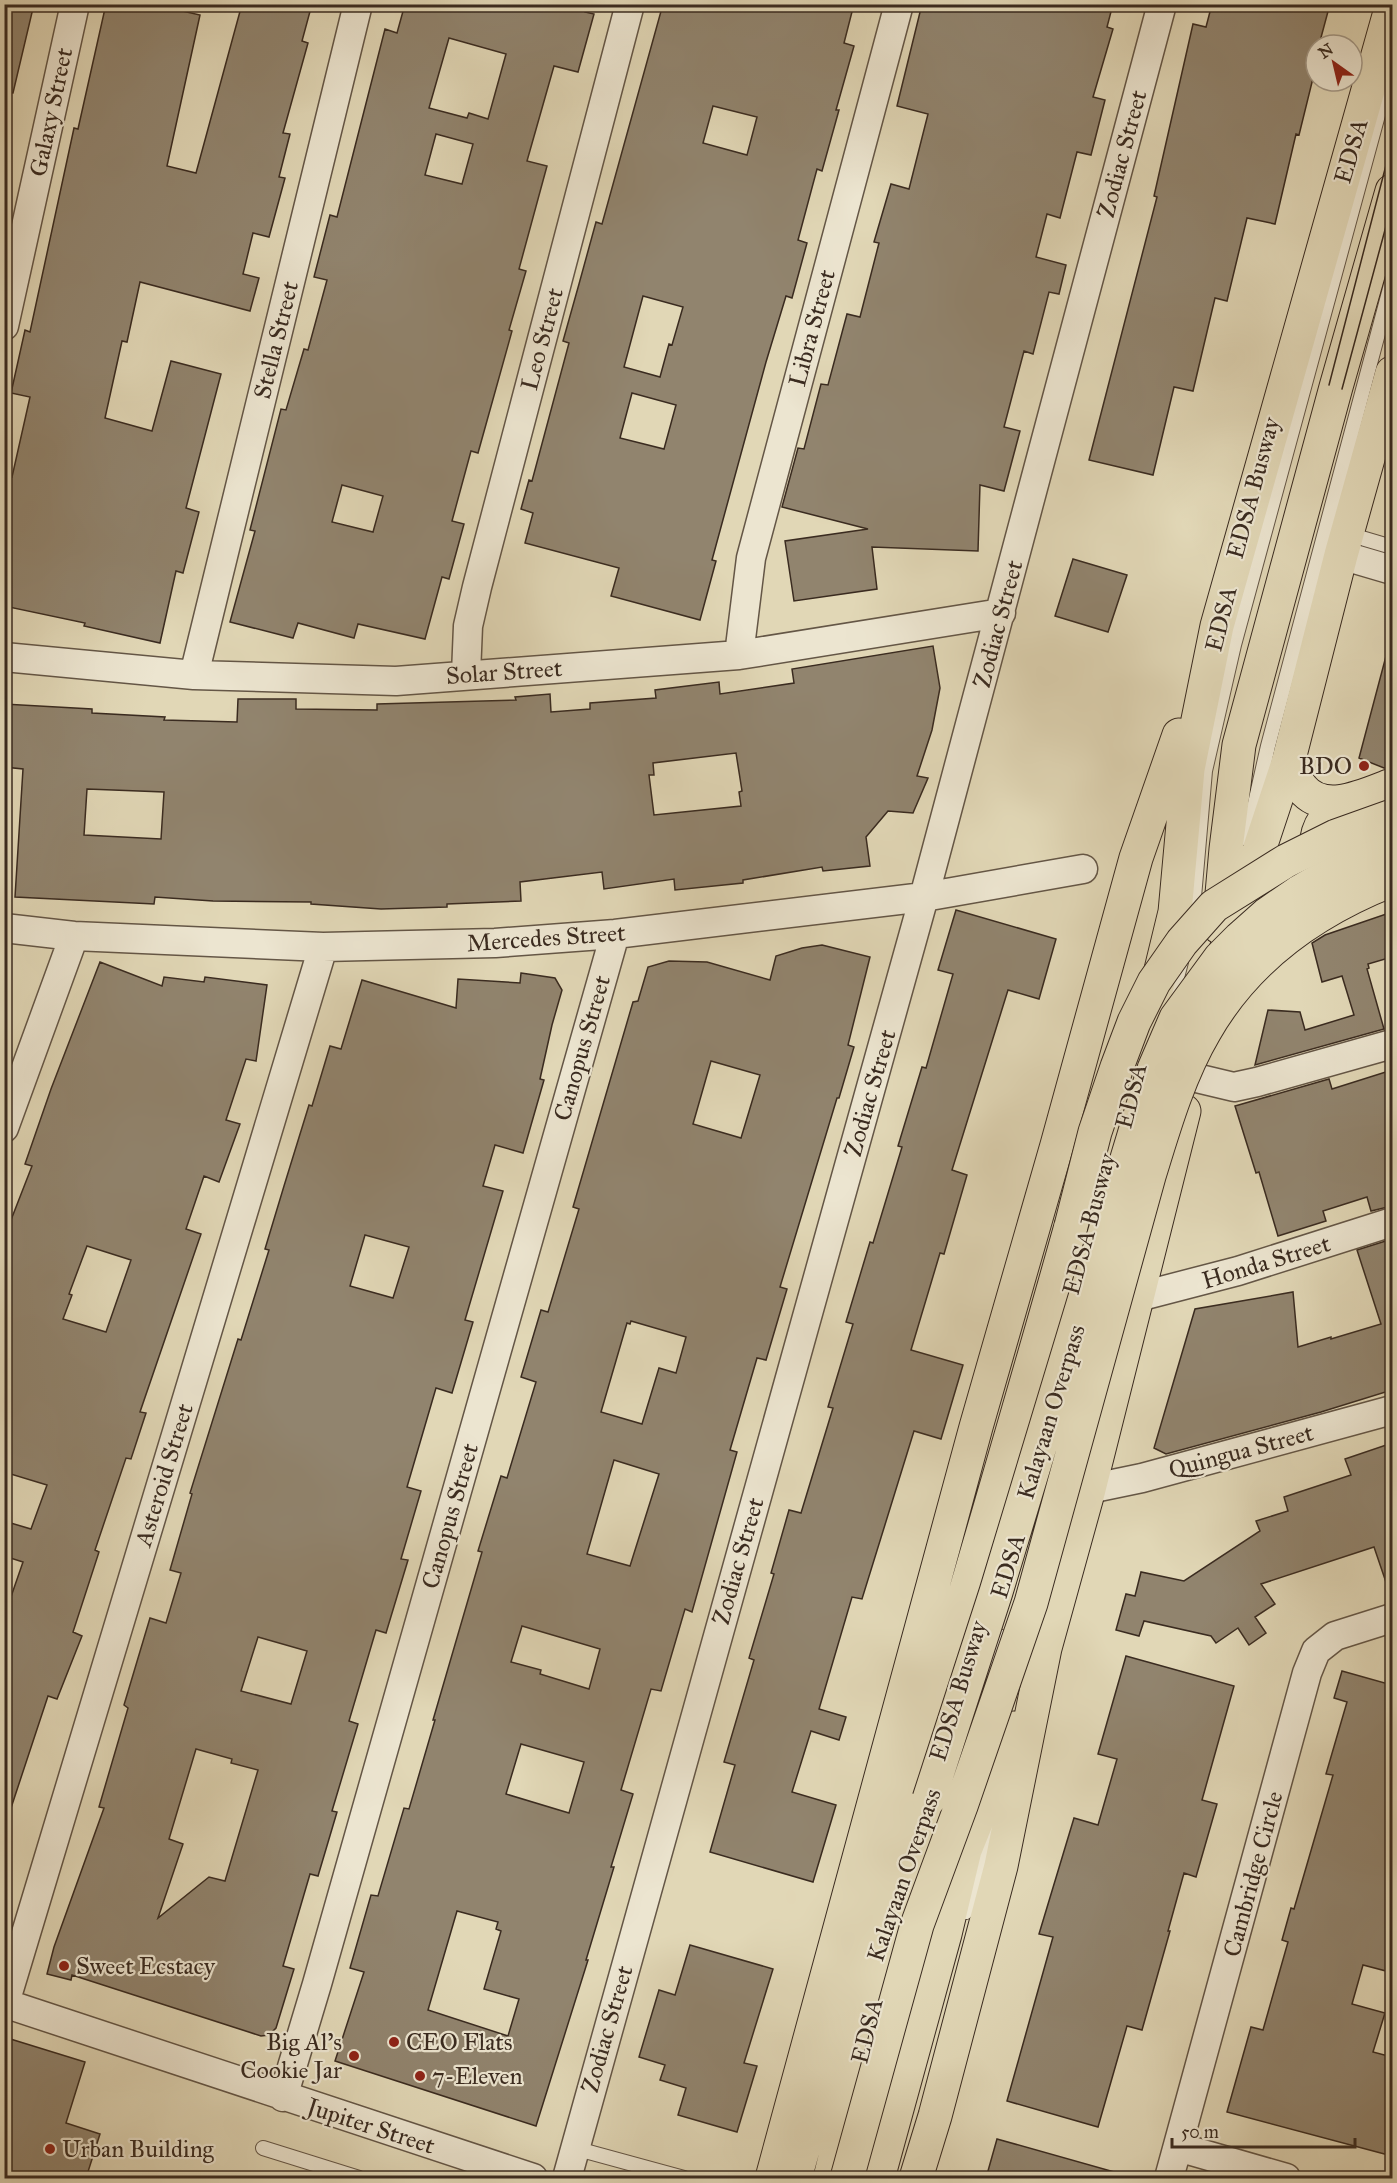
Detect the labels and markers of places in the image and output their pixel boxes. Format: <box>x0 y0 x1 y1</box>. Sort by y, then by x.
place label: BDO <box>1299 751 1352 781</box>
marker: BDO <box>1357 759 1371 773</box>
place label: Sweet Ecstacy <box>76 1951 216 1981</box>
marker: Sweet Ecstacy <box>57 1959 71 1973</box>
place label: Big Al's Cookie Jar <box>240 2027 342 2085</box>
place label: CEO Flats <box>406 2027 513 2057</box>
marker: CEO Flats <box>387 2035 401 2049</box>
marker: Big Al's Cookie Jar <box>347 2049 361 2063</box>
place label: 7-Eleven <box>432 2061 522 2091</box>
marker: 7-Eleven <box>413 2069 427 2083</box>
place label: Urban Building <box>62 2134 215 2164</box>
marker: Urban Building <box>43 2142 57 2156</box>

